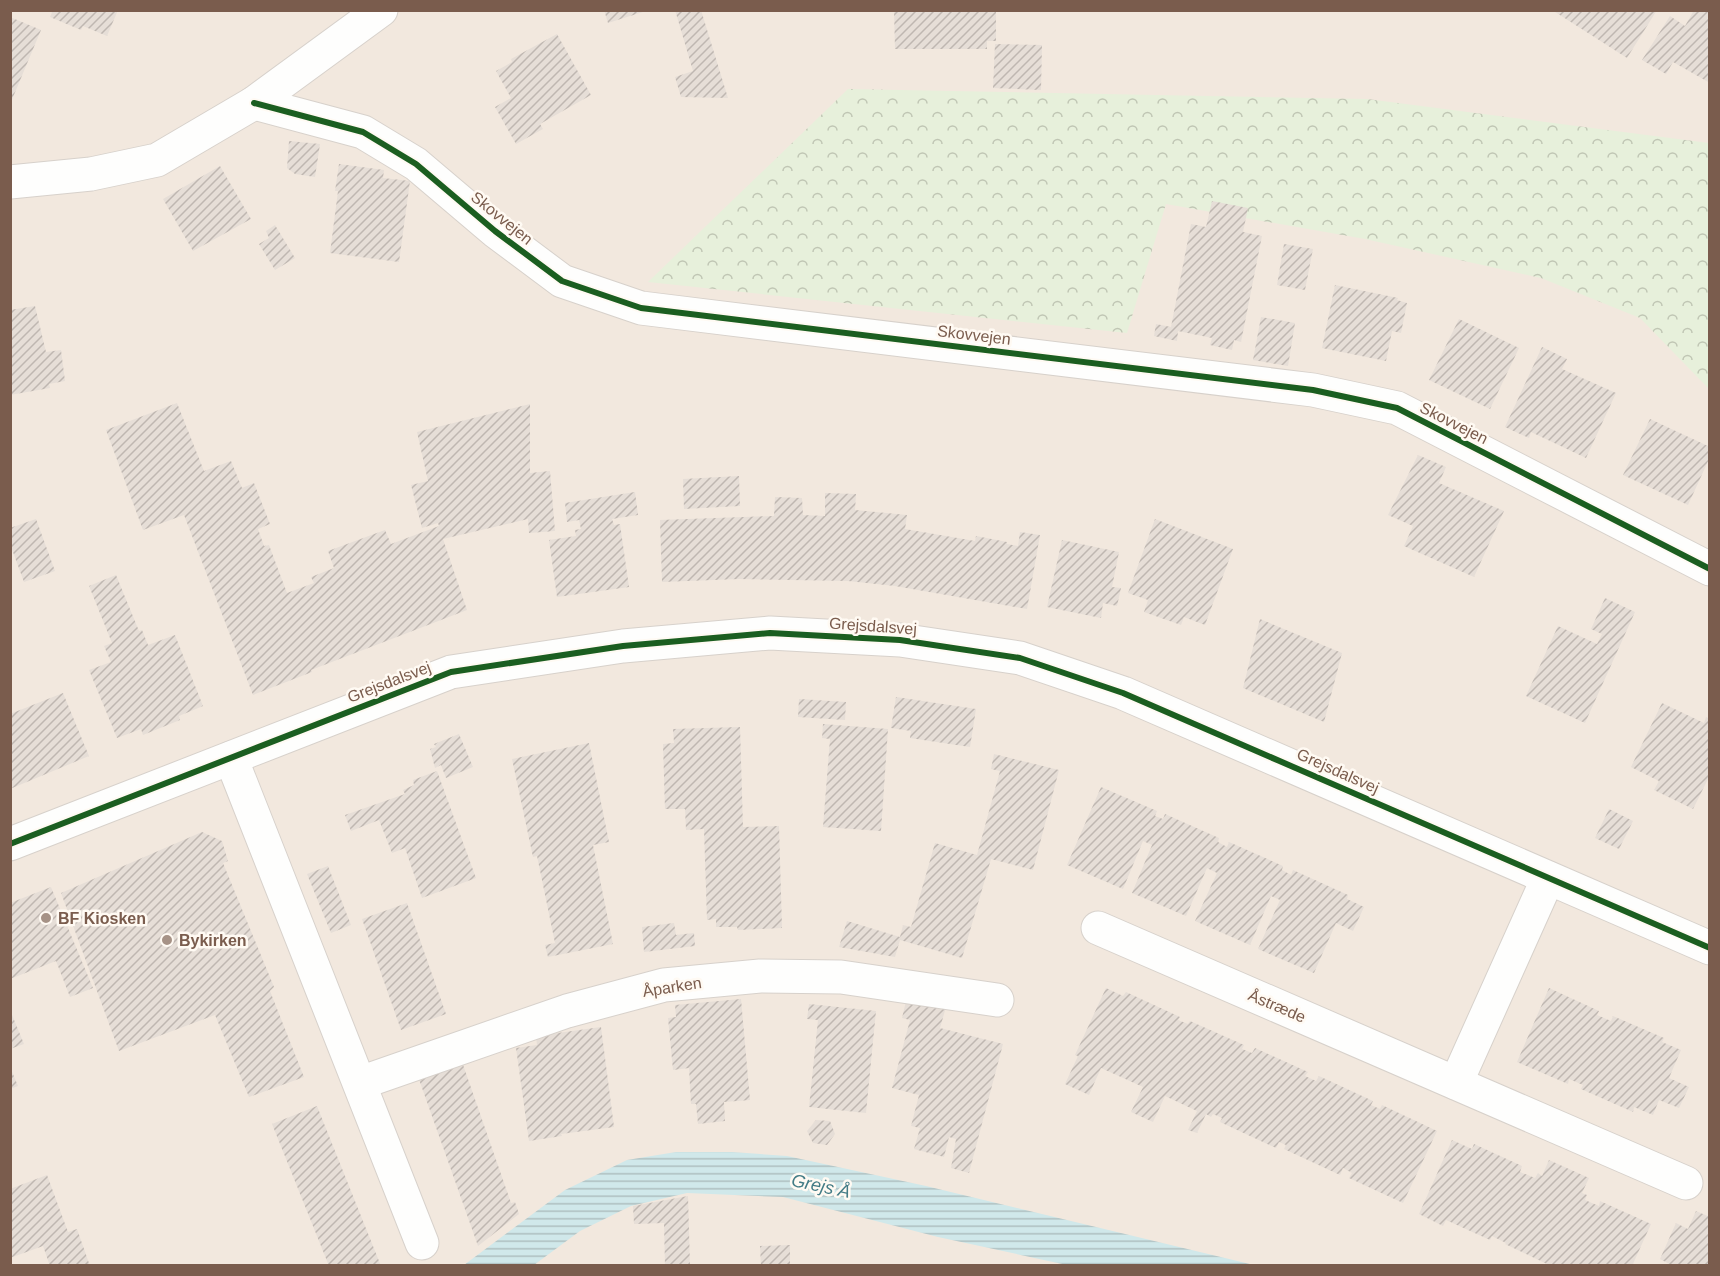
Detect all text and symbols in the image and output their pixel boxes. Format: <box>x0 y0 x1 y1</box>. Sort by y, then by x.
street label: Skovvejen <box>468 188 536 248</box>
street label: Skovvejen <box>936 322 1012 348</box>
street label: Skovvejen <box>1417 399 1491 447</box>
street label: Grejsdalsvej <box>828 614 918 638</box>
street label: Grejsdalsvej <box>345 658 433 706</box>
street label: Grejsdalsvej <box>1294 745 1382 797</box>
place label: BF Kiosken <box>58 910 146 927</box>
marker: BF Kiosken <box>39 911 53 925</box>
place label: Bykirken <box>179 932 247 949</box>
marker: Bykirken <box>160 933 174 947</box>
street label: Åparken <box>641 973 703 1000</box>
street label: Åstræde <box>1246 985 1309 1026</box>
water label: Grejs Å <box>790 1170 852 1202</box>

